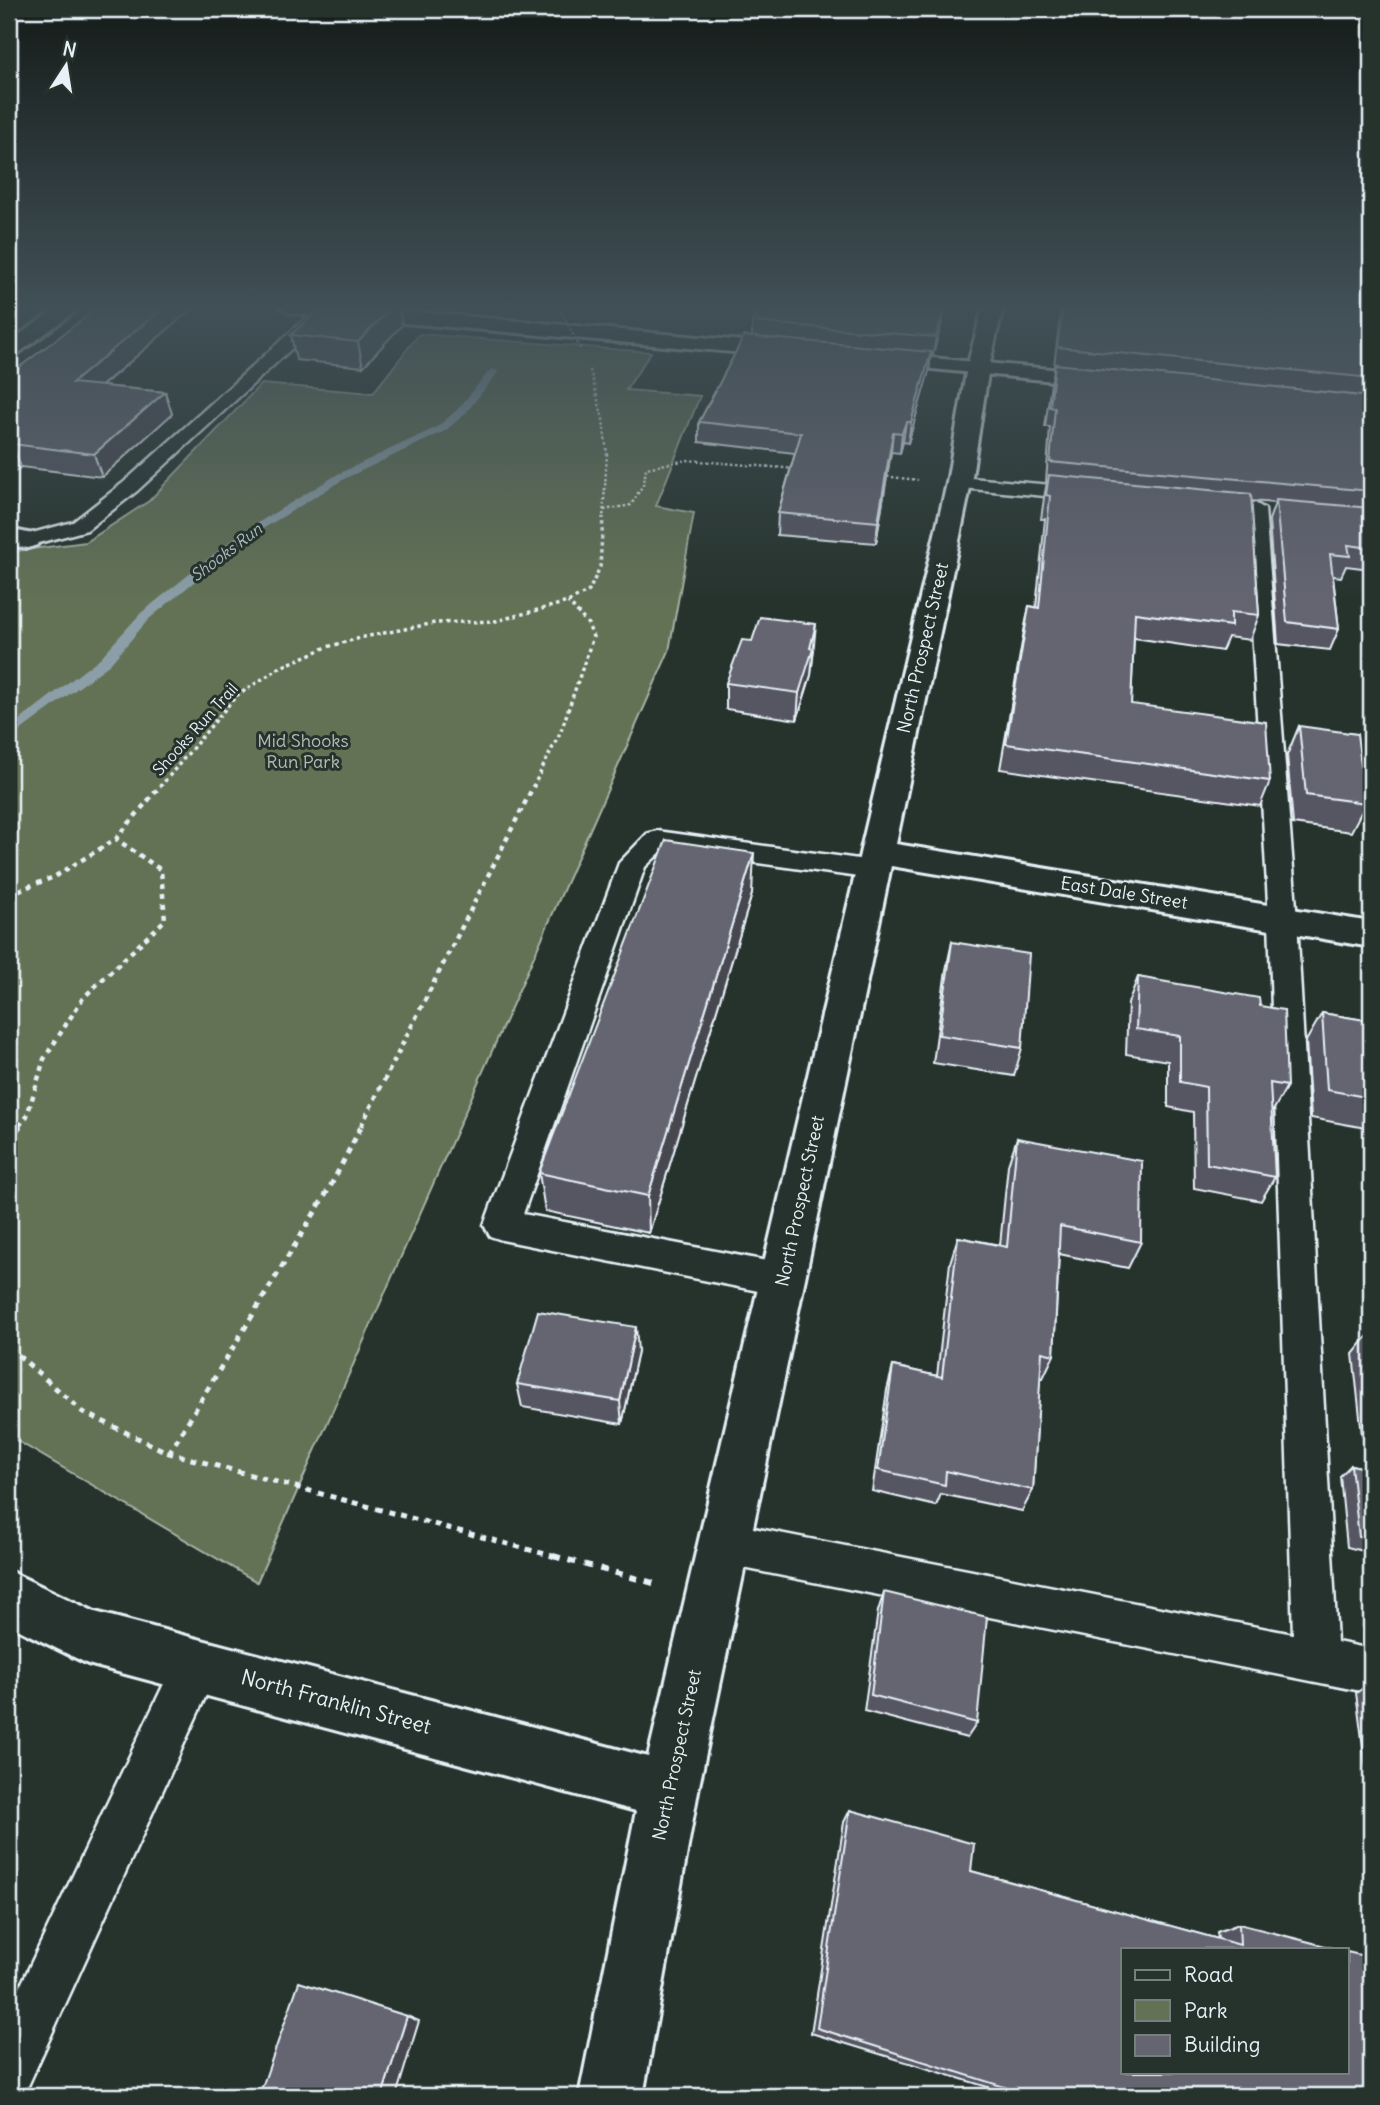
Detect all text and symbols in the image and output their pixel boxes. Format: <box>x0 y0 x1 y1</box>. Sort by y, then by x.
north arrow <box>32 32 102 102</box>
text: N <box>61 36 78 62</box>
water label: Shooks Run <box>186 518 266 585</box>
street label: North Prospect Street <box>892 560 953 735</box>
street label: Shooks Run Trail <box>148 679 242 779</box>
park label: Mid Shooks Run Park <box>257 729 349 773</box>
street label: East Dale Street <box>1059 871 1189 914</box>
street label: North Prospect Street <box>770 1113 829 1289</box>
street label: North Franklin Street <box>238 1663 434 1740</box>
street label: North Prospect Street <box>647 1667 706 1843</box>
legend <box>1121 1948 1348 2074</box>
text: Road <box>1184 1961 1233 1988</box>
text: Park <box>1184 1997 1227 2024</box>
text: Building <box>1184 2031 1260 2058</box>

